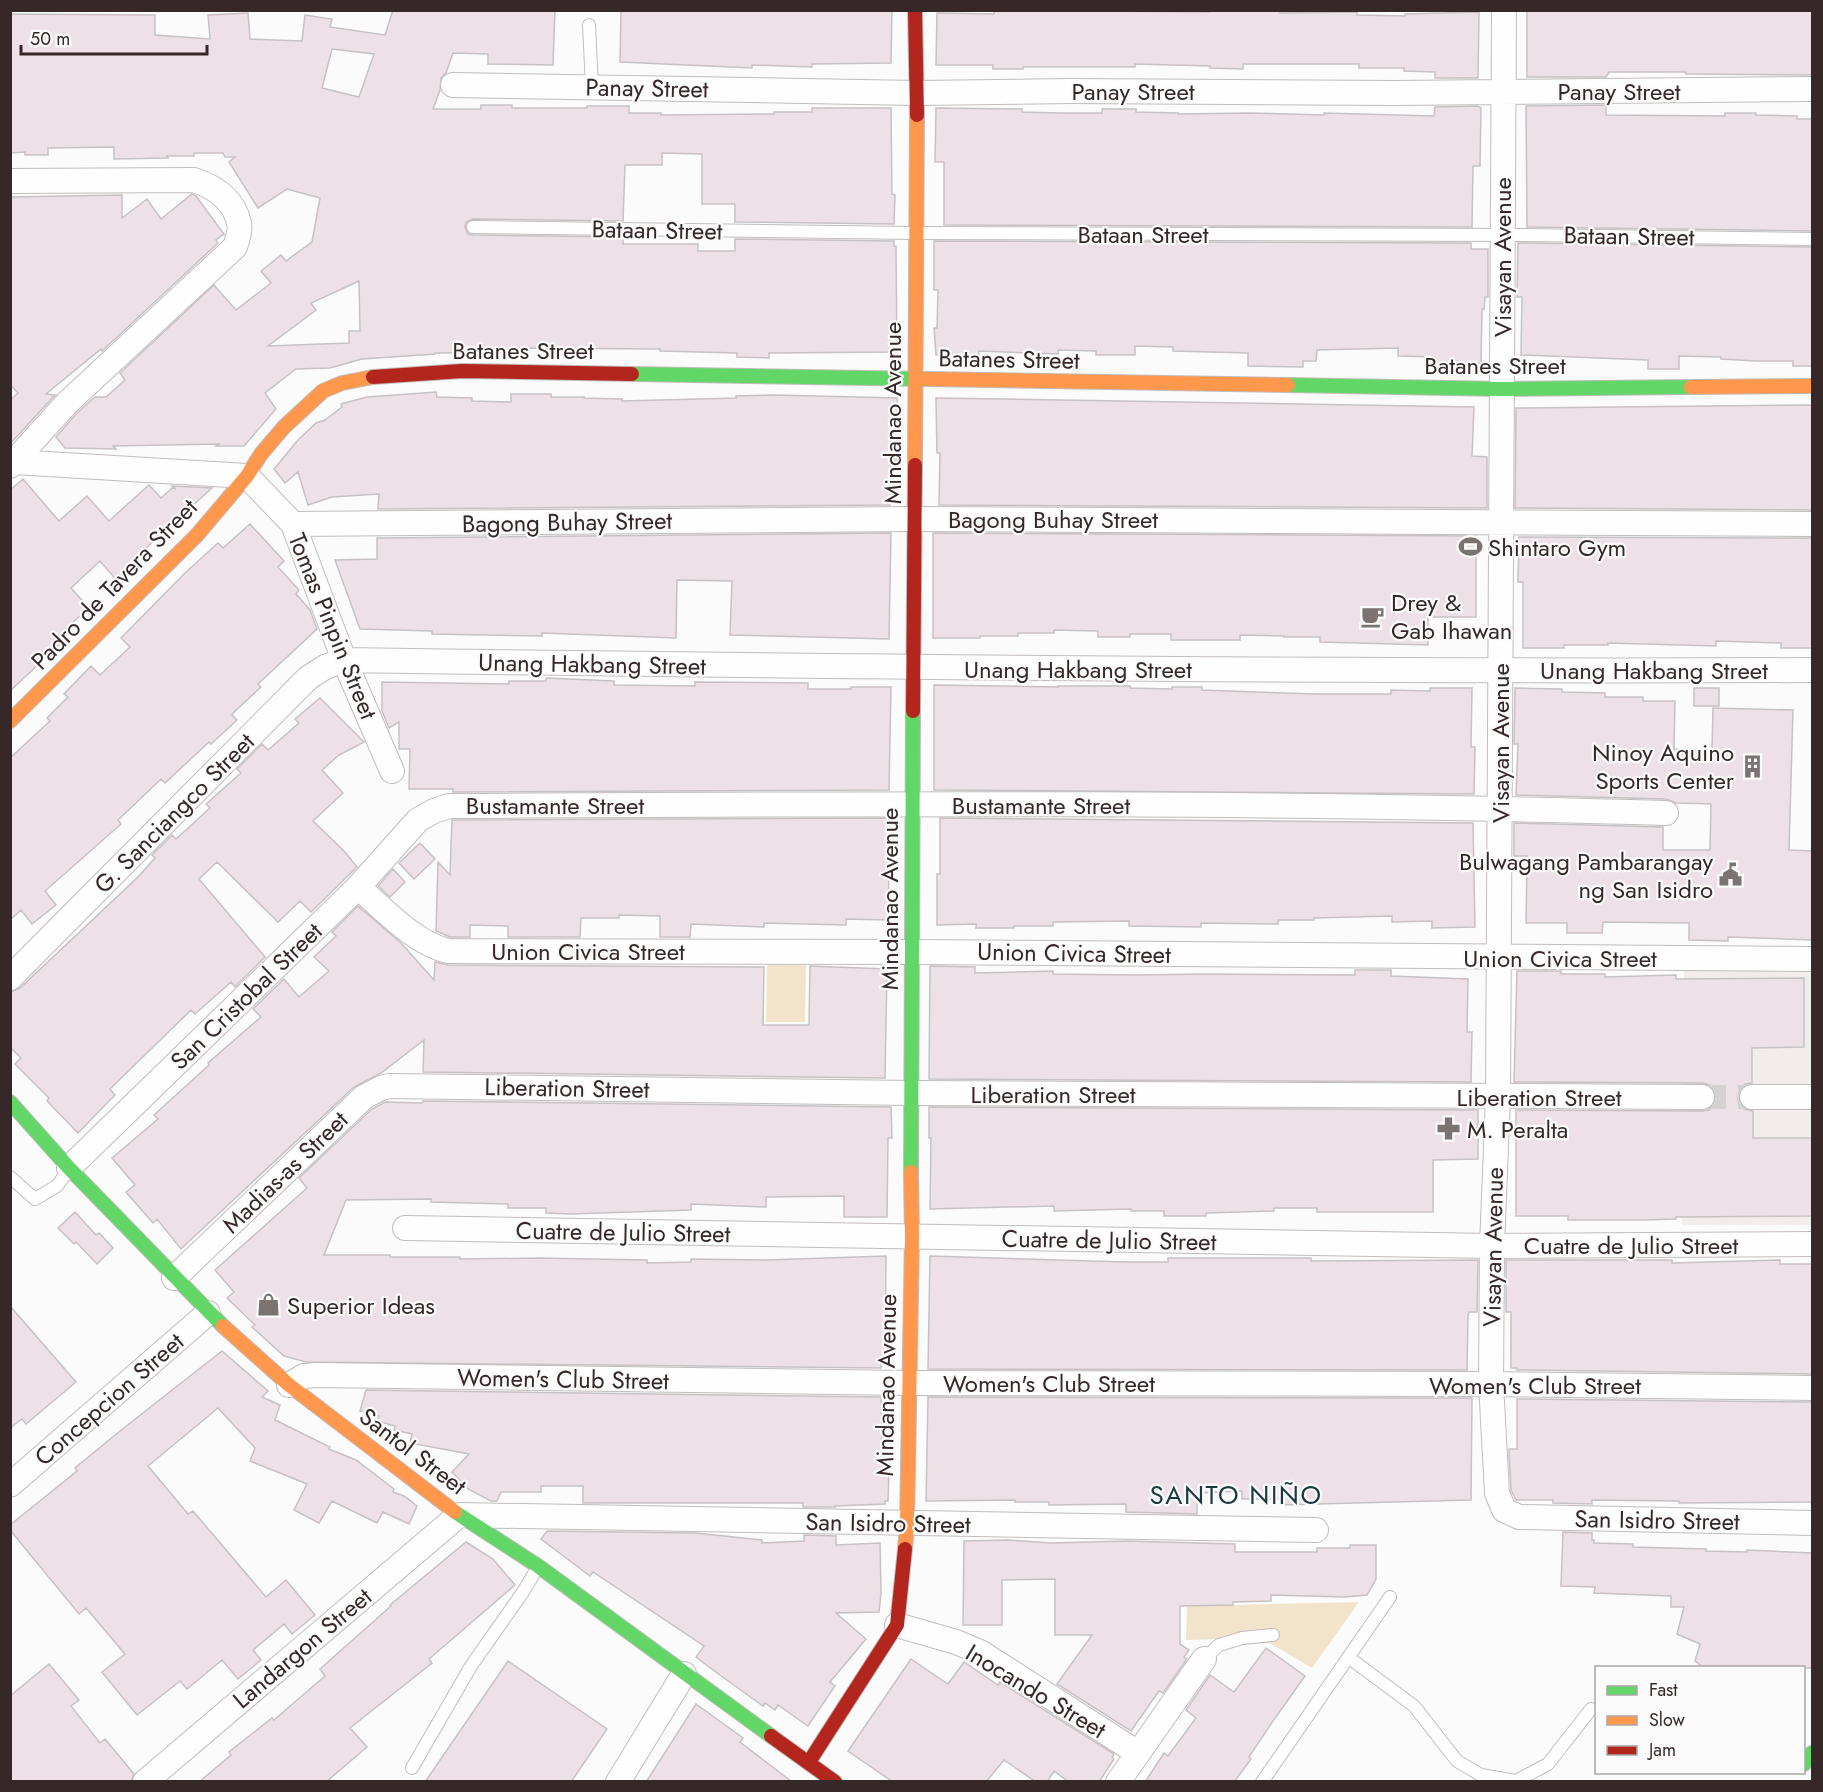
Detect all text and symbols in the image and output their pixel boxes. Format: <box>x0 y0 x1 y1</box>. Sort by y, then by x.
scale bar <box>21 18 207 56</box>
text: 50 m <box>30 26 70 52</box>
street label: Panay Street <box>585 69 709 107</box>
street label: Panay Street <box>1071 74 1195 109</box>
street label: Panay Street <box>1557 74 1681 109</box>
street label: Visayan Avenue <box>1485 177 1520 337</box>
street label: Bataan Street <box>591 211 723 249</box>
street label: Bataan Street <box>1078 217 1209 252</box>
street label: Bataan Street <box>1563 217 1695 255</box>
street label: Mindanao Avenue <box>875 322 910 504</box>
street label: Batanes Street <box>452 333 594 368</box>
street label: Batanes Street <box>938 340 1080 378</box>
street label: Batanes Street <box>1424 348 1566 383</box>
street label: Padro de Tavera Street <box>23 490 205 677</box>
street label: Bagong Buhay Street <box>948 502 1158 537</box>
street label: Bagong Buhay Street <box>462 503 673 541</box>
street label: Tomas Pinpin Street <box>280 528 386 725</box>
place label: Shintaro Gym <box>1488 530 1626 565</box>
sports icon: Shintaro Gym <box>1457 534 1483 560</box>
place label: Drey & Gab Ihawan <box>1391 585 1512 648</box>
cafe icon: Drey & Gab Ihawan <box>1360 603 1386 629</box>
street label: Unang Hakbang Street <box>478 645 706 683</box>
street label: Unang Hakbang Street <box>964 652 1192 687</box>
street label: Unang Hakbang Street <box>1540 653 1768 688</box>
street label: Visayan Avenue <box>1483 663 1518 823</box>
street label: G. Sanciangco Street <box>86 725 262 901</box>
place label: Ninoy Aquino Sports Center <box>1592 735 1735 798</box>
building icon: Ninoy Aquino Sports Center <box>1739 753 1765 779</box>
street label: Bustamante Street <box>466 788 644 823</box>
street label: Bustamante Street <box>952 788 1130 823</box>
street label: Mindanao Avenue <box>872 808 907 990</box>
place label: Bulwagang Pambarangay ng San Isidro <box>1459 844 1713 907</box>
public building icon: Bulwagang Pambarangay ng San Isidro <box>1718 862 1744 888</box>
street label: San Cristobal Street <box>162 914 330 1078</box>
street label: Union Civica Street <box>491 934 685 969</box>
street label: Union Civica Street <box>977 934 1171 972</box>
street label: Union Civica Street <box>1463 941 1657 976</box>
street label: Liberation Street <box>484 1069 650 1107</box>
street label: Liberation Street <box>970 1077 1136 1112</box>
street label: Liberation Street <box>1456 1080 1622 1115</box>
street label: Madias-as Street <box>214 1103 356 1241</box>
place label: M. Peralta <box>1467 1112 1568 1147</box>
pharmacy icon: M. Peralta <box>1436 1116 1462 1142</box>
street label: Visayan Avenue <box>1474 1167 1512 1327</box>
street label: Cuatre de Julio Street <box>515 1213 731 1251</box>
street label: Cuatre de Julio Street <box>1001 1221 1217 1259</box>
street label: Cuatre de Julio Street <box>1524 1228 1739 1263</box>
place label: Superior Ideas <box>287 1288 435 1323</box>
shop icon: Superior Ideas <box>256 1292 282 1318</box>
street label: Mindanao Avenue <box>867 1293 905 1477</box>
street label: Concepcion Street <box>27 1324 191 1474</box>
street label: Women's Club Street <box>457 1360 669 1398</box>
street label: Women's Club Street <box>943 1366 1155 1401</box>
street label: Women's Club Street <box>1429 1368 1641 1403</box>
street label: Santol Street <box>352 1399 474 1503</box>
district label: SANTO NIÑO <box>1150 1476 1322 1514</box>
street label: San Isidro Street <box>1574 1501 1740 1539</box>
street label: San Isidro Street <box>805 1504 971 1542</box>
street label: Landargon Street <box>225 1579 379 1717</box>
street label: Inocando Street <box>959 1635 1113 1747</box>
legend <box>1595 1666 1805 1774</box>
text: Fast <box>1649 1677 1678 1703</box>
text: Slow <box>1649 1707 1686 1733</box>
text: Jam <box>1647 1737 1676 1763</box>

